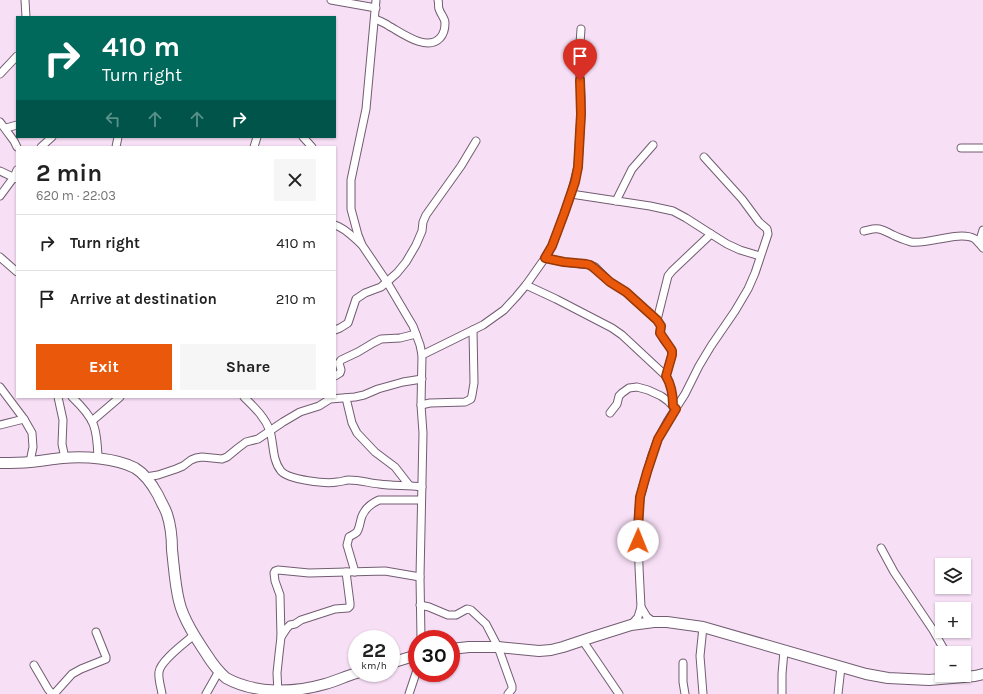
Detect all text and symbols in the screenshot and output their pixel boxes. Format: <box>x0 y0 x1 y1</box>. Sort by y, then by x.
text: 410 m <box>102 30 180 63</box>
icon: right <box>36 32 88 84</box>
pin <box>563 39 597 80</box>
icon: arrive <box>569 45 591 67</box>
text: Turn right <box>102 64 182 86</box>
icon: left <box>102 108 124 130</box>
icon: ahead <box>144 108 166 130</box>
icon: ahead <box>186 108 208 130</box>
icon: right <box>228 108 250 130</box>
text: 2 min <box>36 159 102 187</box>
button: close <box>274 159 316 201</box>
text: 620 m · 22:03 <box>36 188 116 203</box>
icon: right <box>36 232 58 254</box>
text: Turn right <box>70 234 140 252</box>
text: 410 m <box>276 234 316 252</box>
icon: arrive <box>36 288 58 310</box>
text: Arrive at destination <box>70 290 217 308</box>
text: 210 m <box>276 290 316 308</box>
button: Exit <box>36 344 172 390</box>
button: Share <box>180 344 316 390</box>
position arrow <box>617 520 659 562</box>
map controls <box>935 558 971 682</box>
button: layers <box>935 558 971 594</box>
button: + <box>935 602 971 638</box>
speed limit sign: 30 <box>408 630 460 682</box>
text: 22 <box>362 639 386 662</box>
button: − <box>935 646 971 682</box>
text: km/h <box>361 660 387 672</box>

